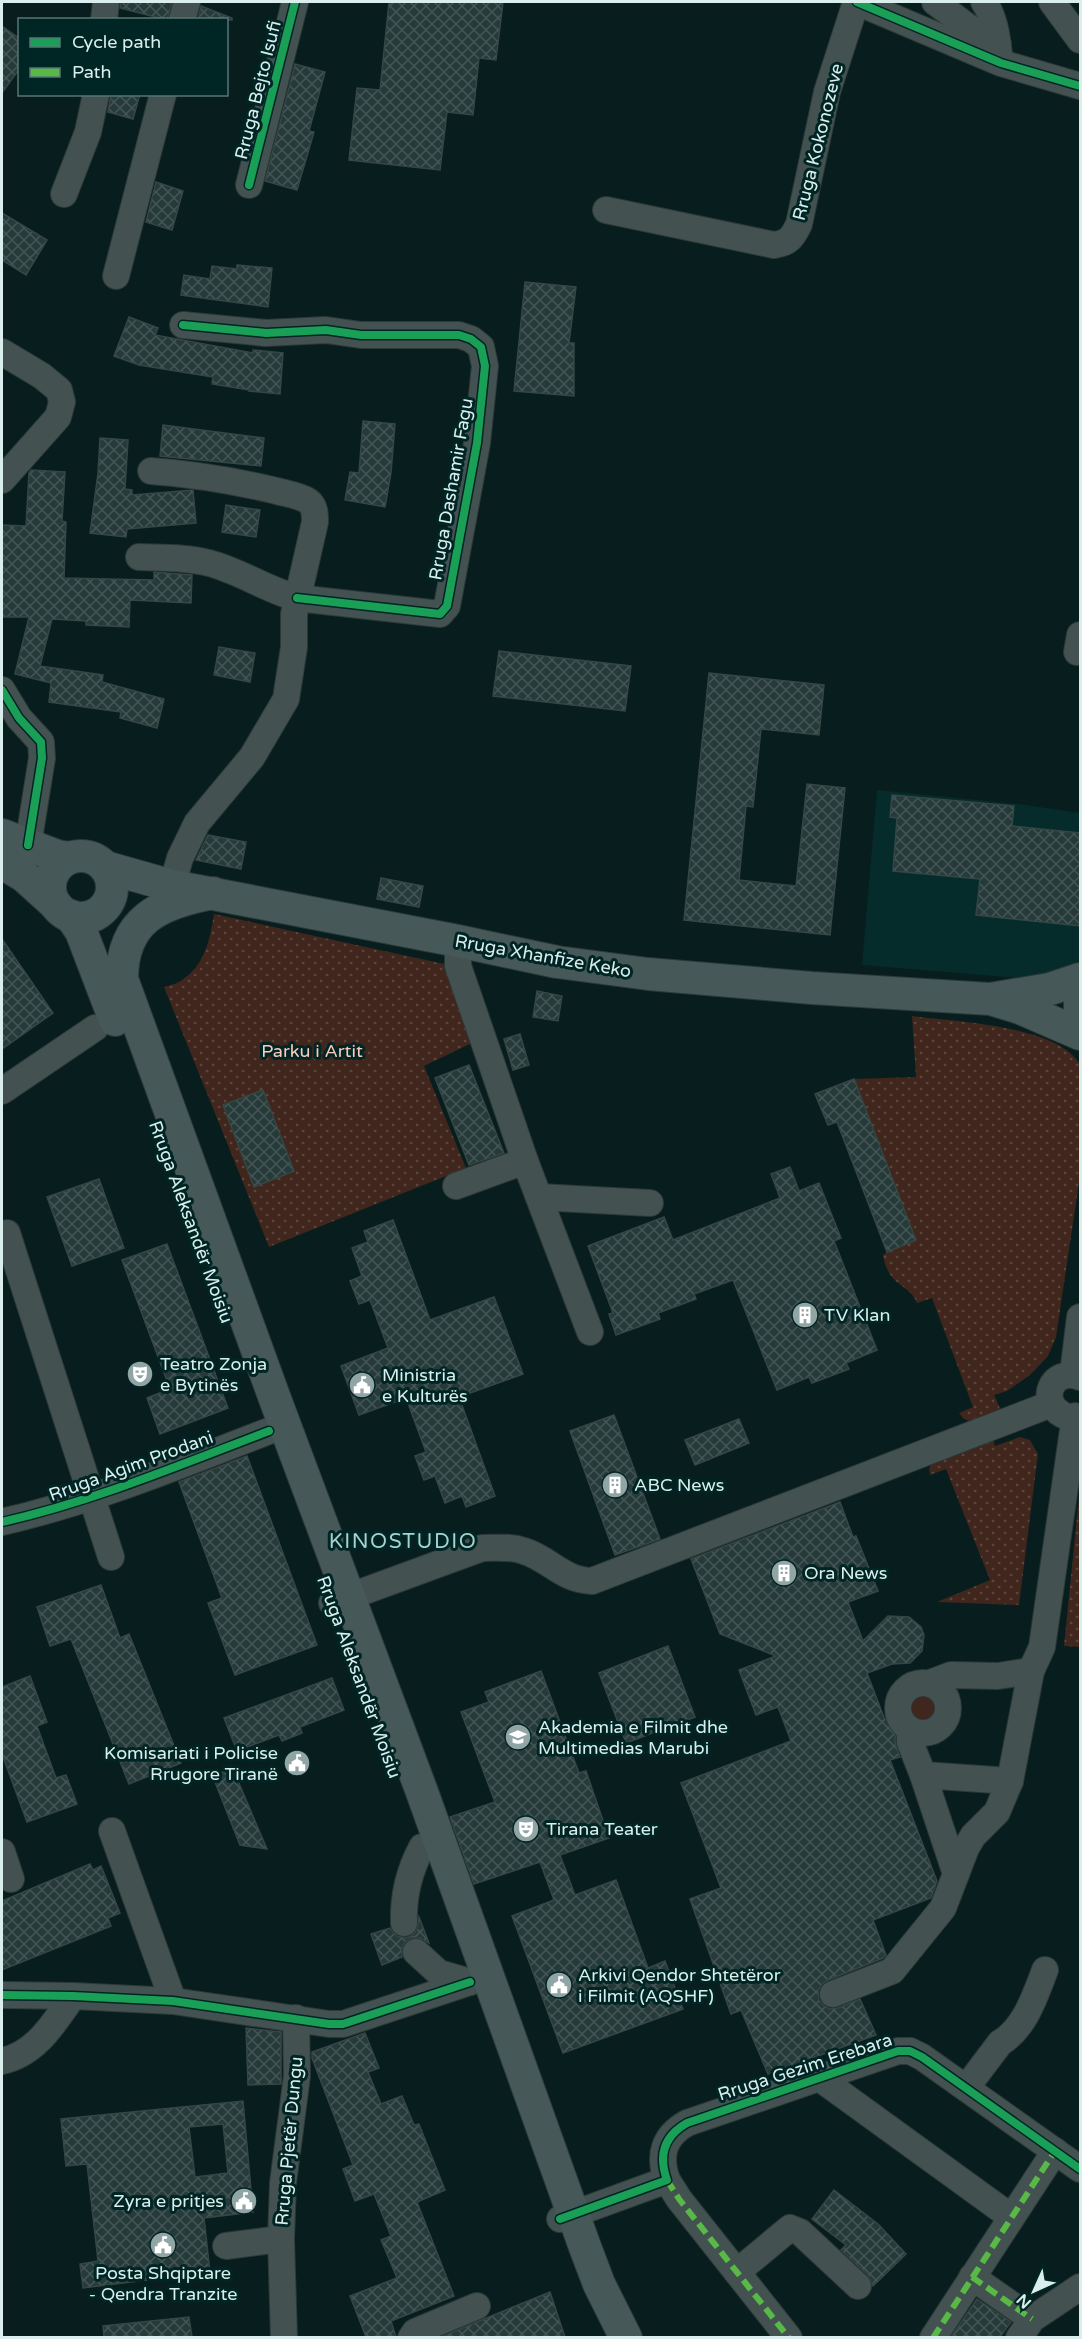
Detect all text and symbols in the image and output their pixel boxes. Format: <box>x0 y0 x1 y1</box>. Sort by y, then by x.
legend <box>18 18 228 96</box>
street label: Rruga Bejto Isufi <box>230 18 286 162</box>
text: Cycle path <box>72 31 161 53</box>
text: Path <box>72 61 111 83</box>
street label: Rruga Kokonozeve <box>788 61 848 223</box>
street label: Rruga Dashamir Fagu <box>424 396 478 582</box>
street label: Rruga Xhanfize Keko <box>453 930 633 982</box>
park label: Parku i Artit <box>261 1040 363 1062</box>
street label: Rruga Aleksandër Moisiu <box>144 1118 238 1326</box>
building icon: TV Klan <box>790 1300 820 1330</box>
place label: TV Klan <box>824 1304 890 1326</box>
place label: Teatro Zonja e Bytinës <box>160 1353 267 1396</box>
theatre icon: Teatro Zonja e Bytinës <box>125 1359 155 1389</box>
place label: Ministria e Kulturës <box>382 1364 468 1407</box>
public building icon: Ministria e Kulturës <box>347 1370 377 1400</box>
street label: Rruga Agim Prodani <box>46 1426 216 1506</box>
building icon: ABC News <box>600 1470 630 1500</box>
place label: ABC News <box>634 1474 724 1496</box>
district label: KINOSTUDIO <box>329 1529 477 1554</box>
building icon: Ora News <box>769 1558 799 1588</box>
place label: Ora News <box>804 1562 887 1584</box>
street label: Rruga Aleksandër Moisiu <box>312 1573 406 1781</box>
place label: Akademia e Filmit dhe Multimedias Marubi <box>538 1716 728 1759</box>
school or university icon: Akademia e Filmit dhe Multimedias Marubi <box>503 1722 533 1752</box>
place label: Komisariati i Policise Rrugore Tiranë <box>104 1742 278 1785</box>
public building icon: Komisariati i Policise Rrugore Tiranë <box>282 1748 312 1778</box>
theatre icon: Tirana Teater <box>511 1814 541 1844</box>
place label: Tirana Teater <box>546 1818 658 1840</box>
place label: Arkivi Qendor Shtetëror i Filmit (AQSHF) <box>578 1964 781 2007</box>
public building icon: Arkivi Qendor Shtetëror i Filmit (AQSHF) <box>544 1970 574 2000</box>
street label: Rruga Gezim Erebara <box>715 2028 895 2106</box>
street label: Rruga Pjetër Dungu <box>271 2056 307 2226</box>
public building icon: Zyra e pritjes <box>229 2186 259 2216</box>
place label: Zyra e pritjes <box>113 2190 224 2212</box>
public building icon: Posta Shqiptare - Qendra Tranzite <box>148 2230 178 2260</box>
north arrow <box>1004 2261 1064 2321</box>
place label: Posta Shqiptare - Qendra Tranzite <box>89 2262 237 2305</box>
text: N <box>1012 2289 1036 2313</box>

